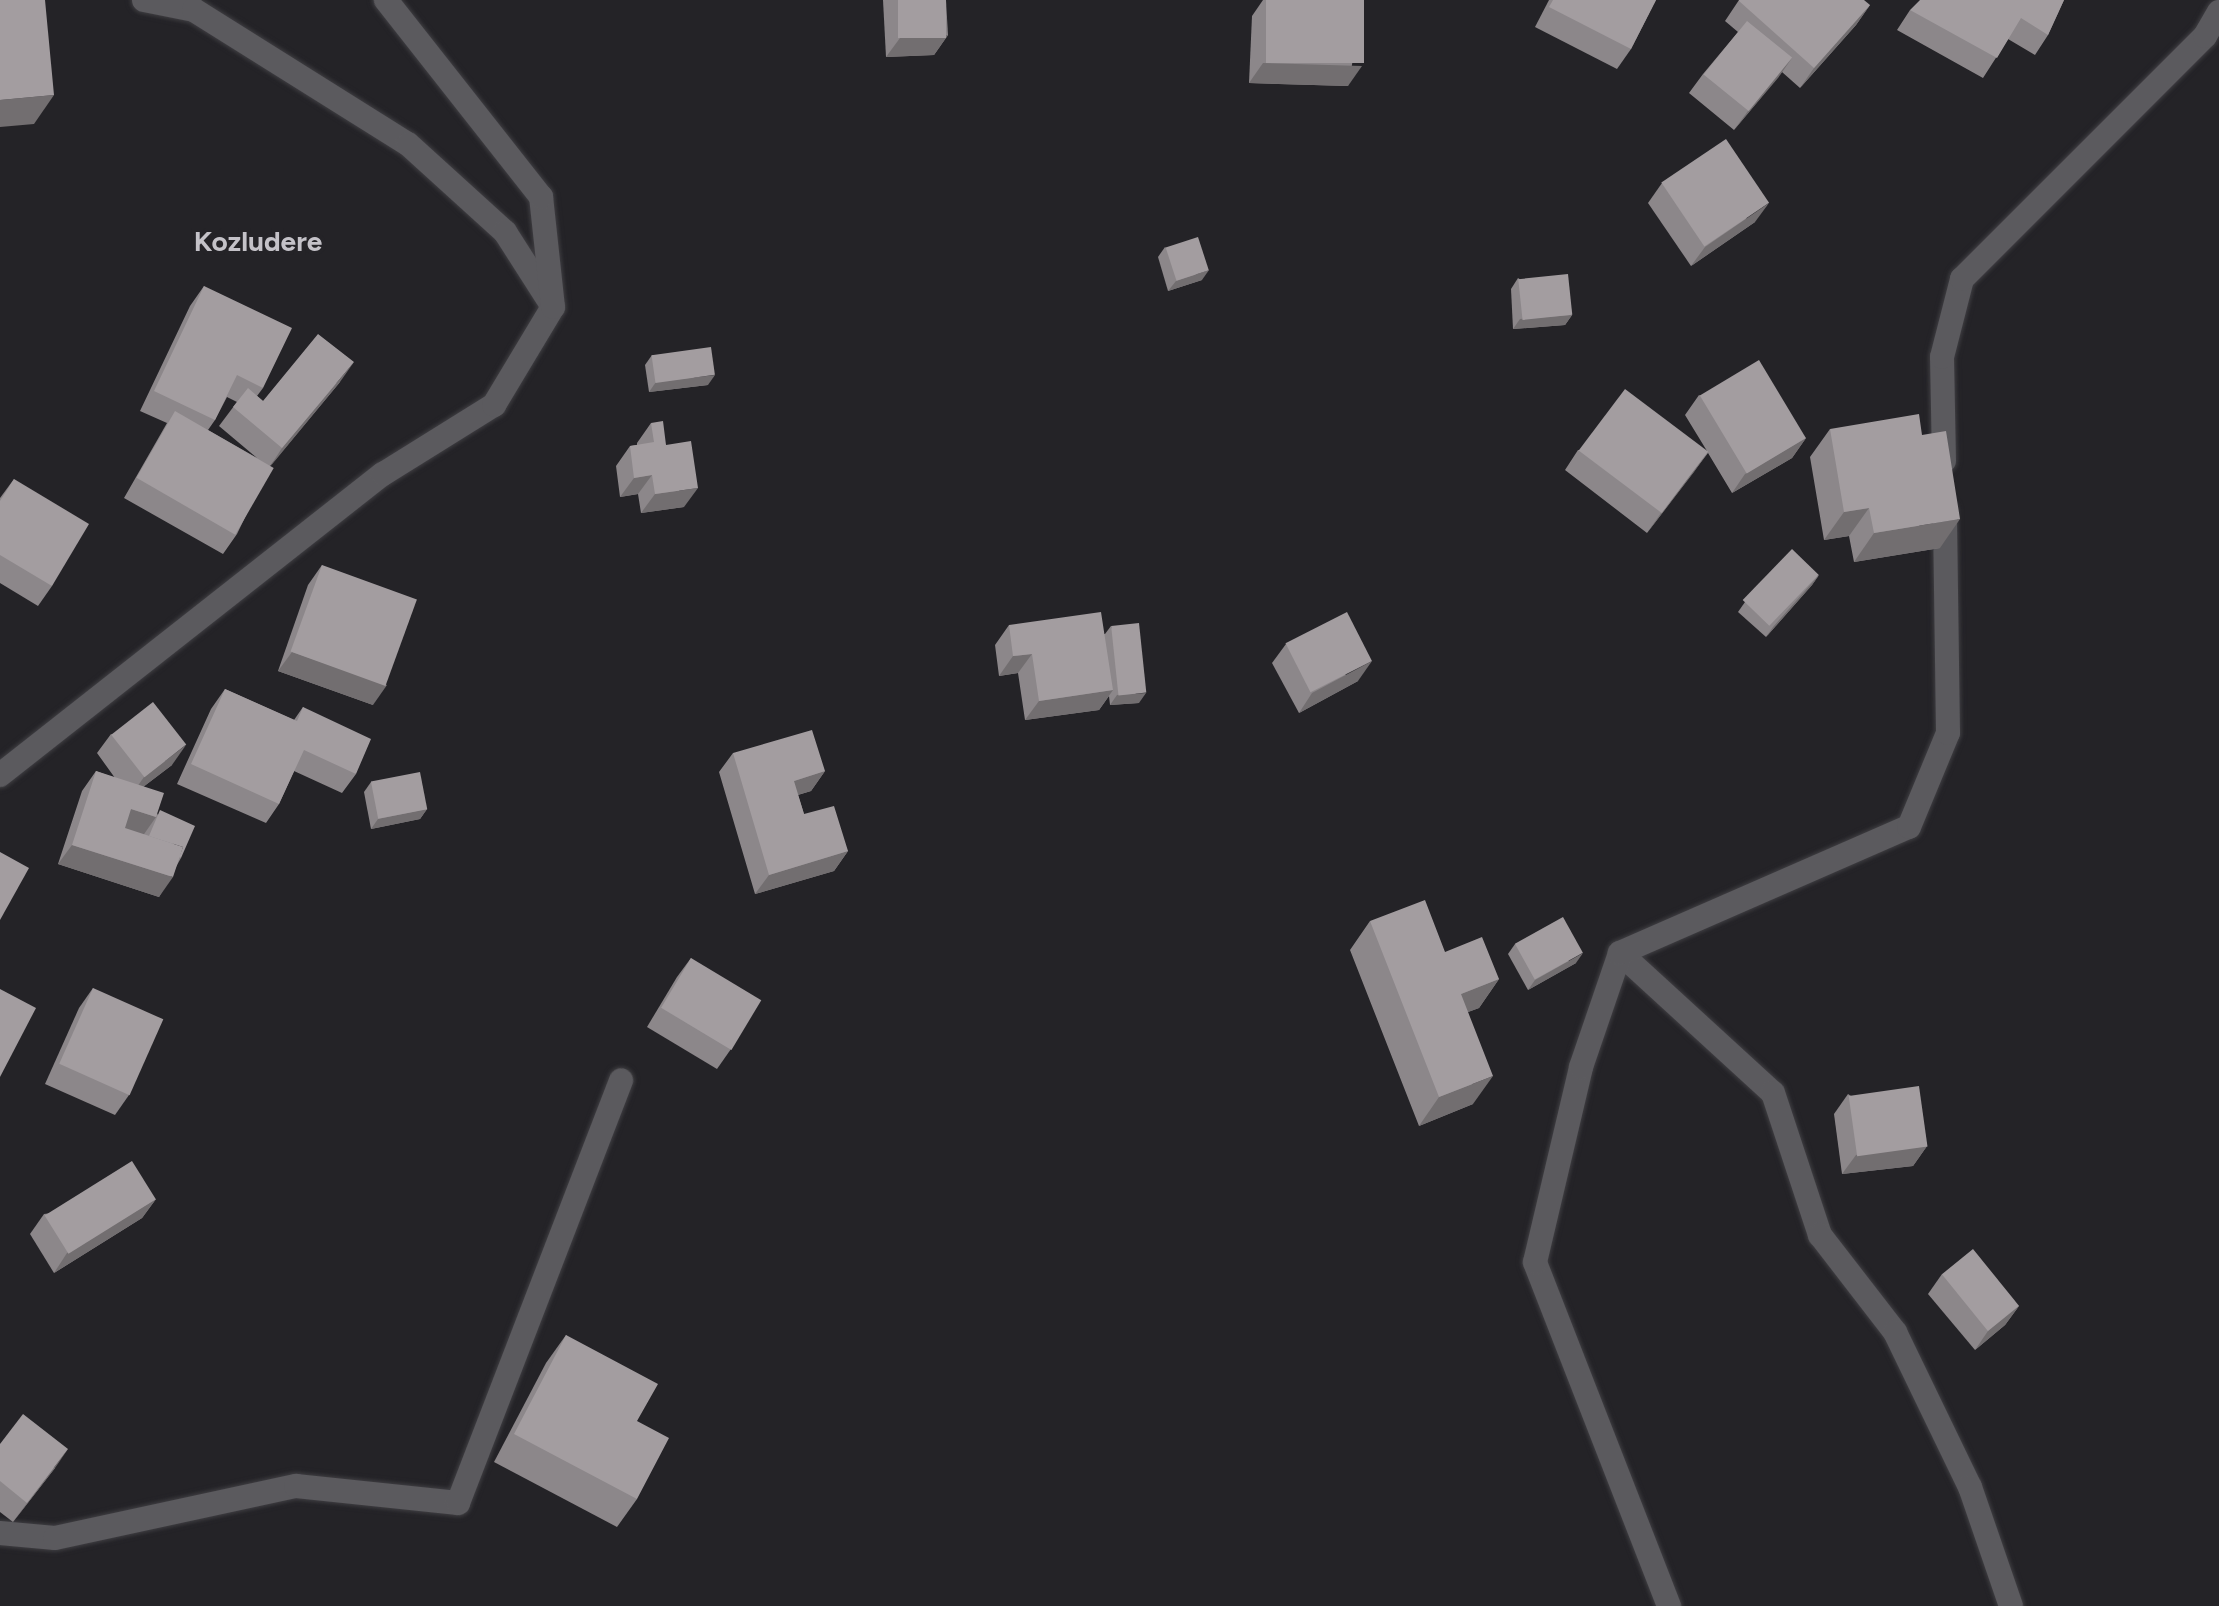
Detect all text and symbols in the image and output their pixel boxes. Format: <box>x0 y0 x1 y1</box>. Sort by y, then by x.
district label: Kozludere <box>194 224 322 258</box>

